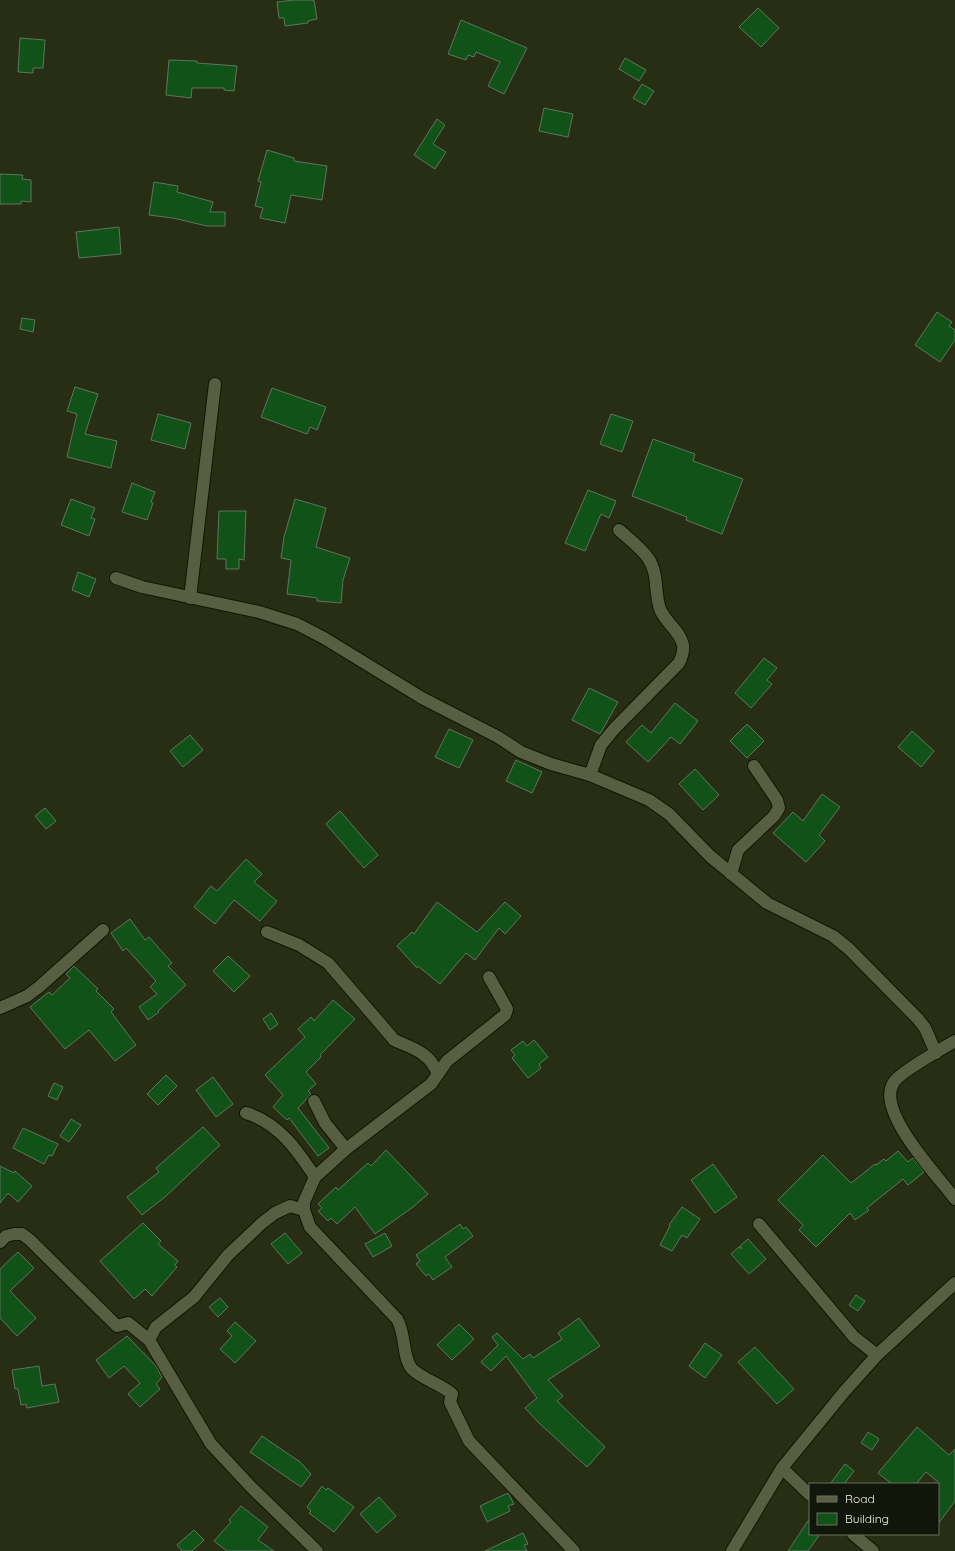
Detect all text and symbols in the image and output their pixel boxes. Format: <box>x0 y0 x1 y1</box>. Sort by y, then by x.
legend <box>809 1483 939 1535</box>
text: Road <box>845 1491 875 1506</box>
text: Building <box>845 1511 889 1526</box>

